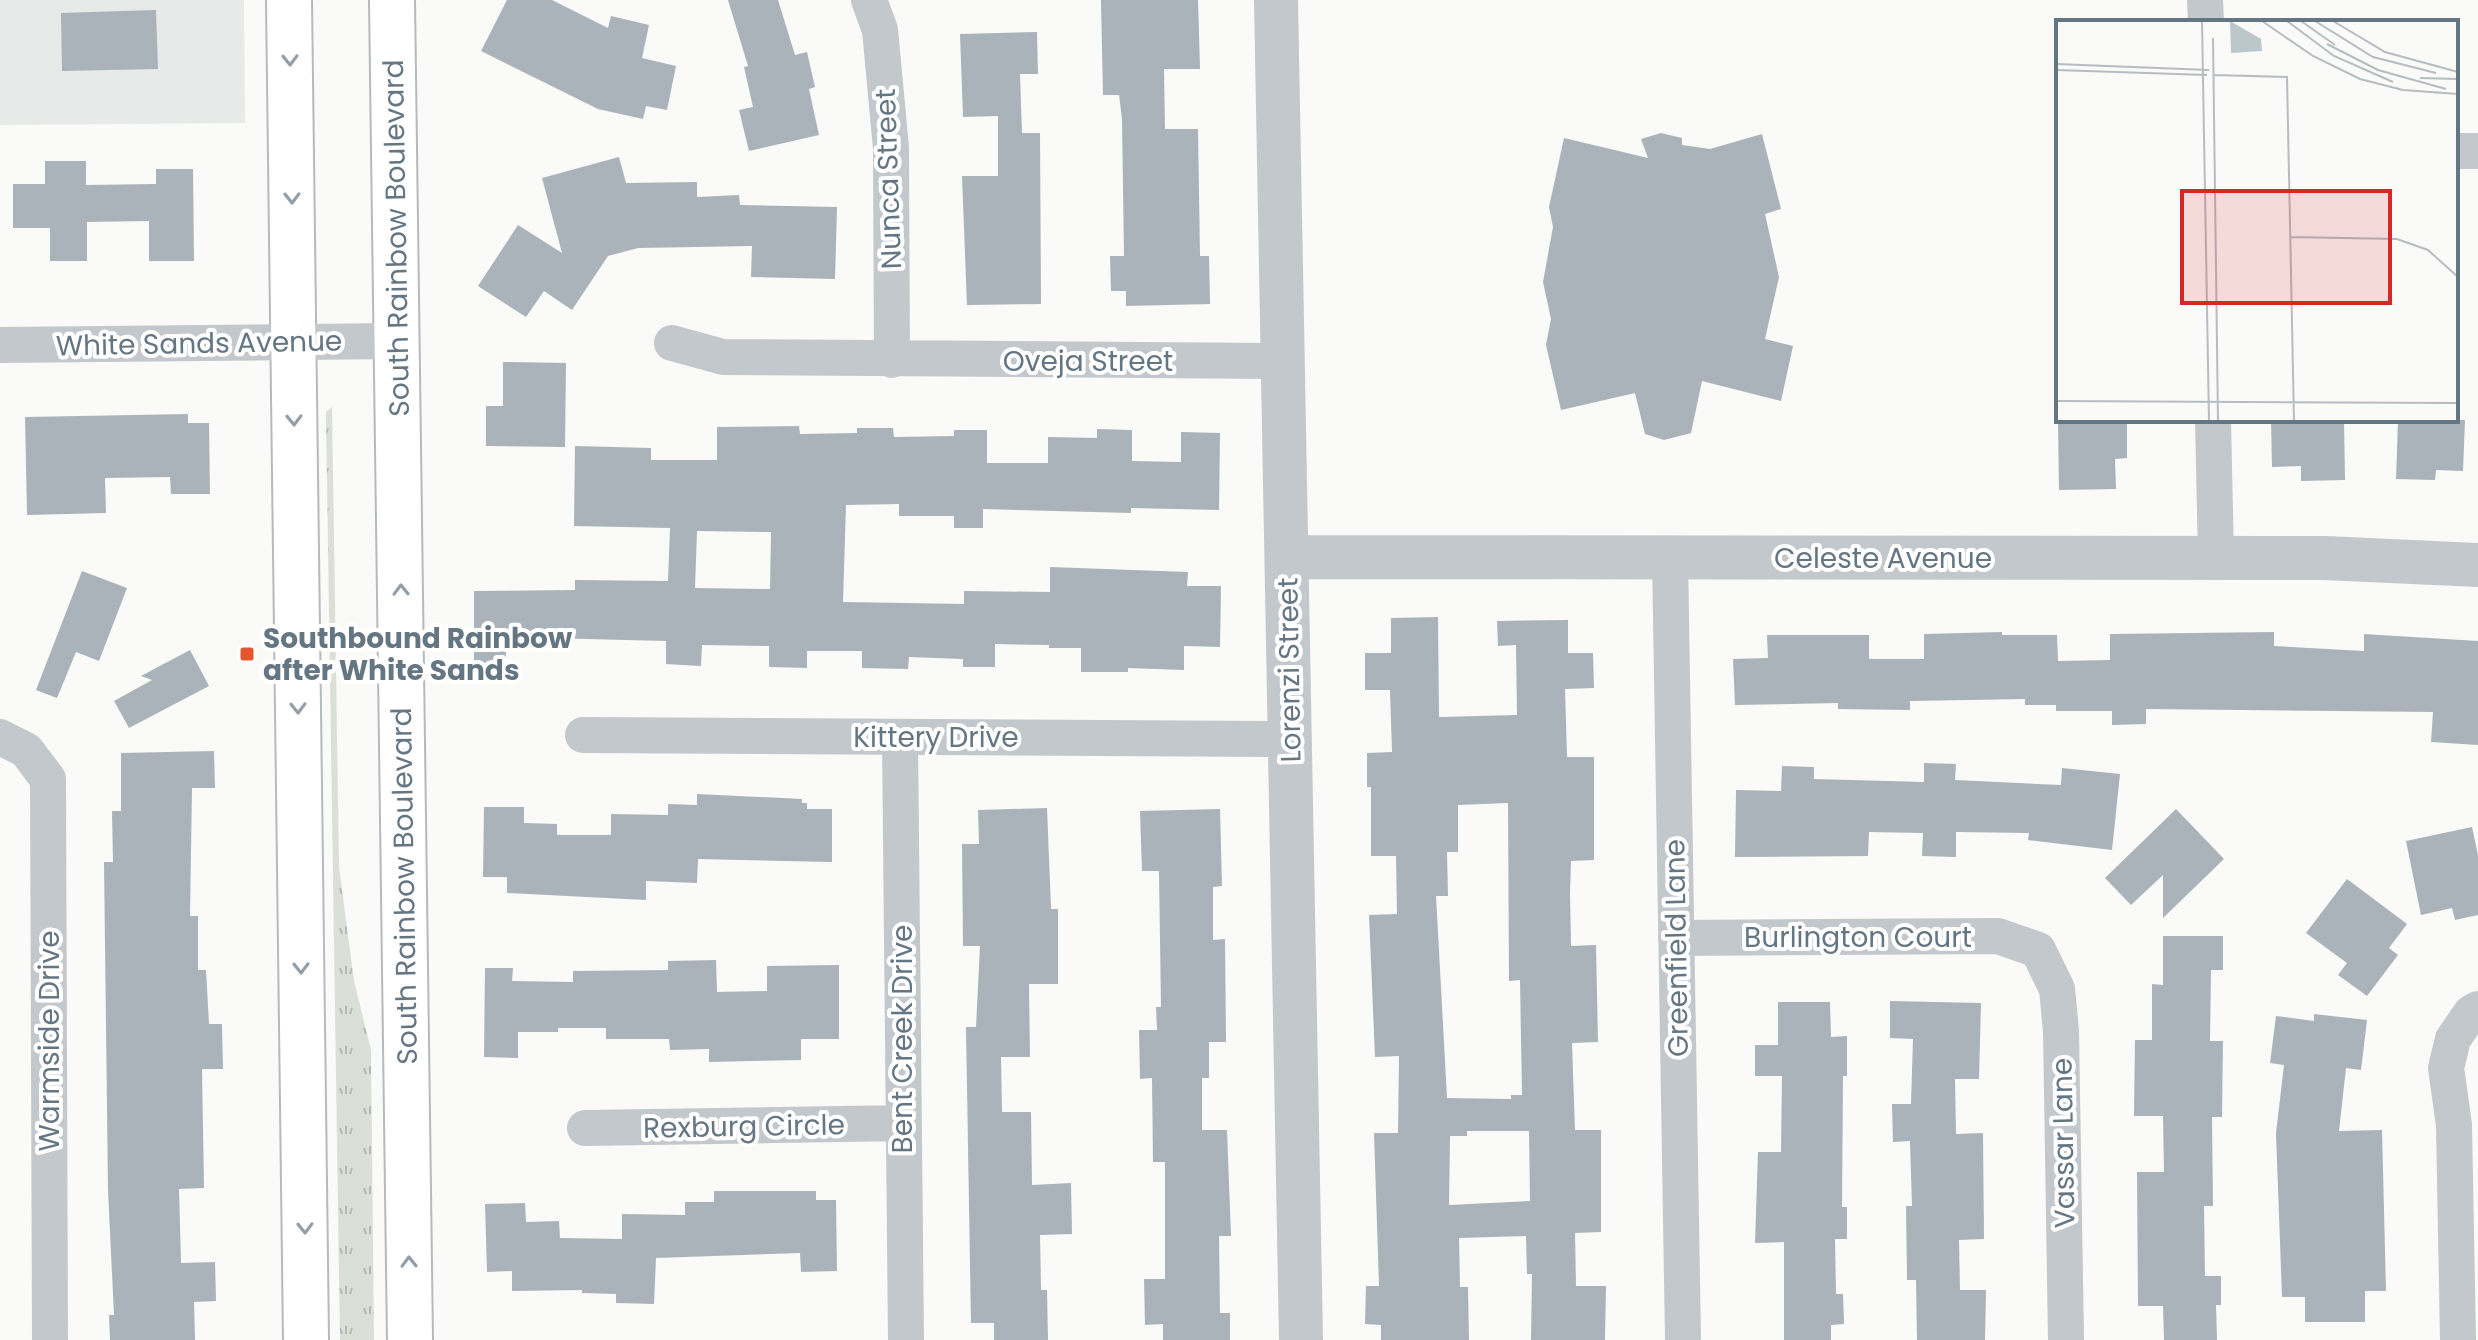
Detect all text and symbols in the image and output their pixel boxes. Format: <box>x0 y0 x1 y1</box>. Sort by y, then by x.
inset map <box>2056 20 2458 422</box>
one-way arrow <box>281 54 299 67</box>
street label: South Rainbow Boulevard <box>374 59 419 417</box>
street label: Nunca Street <box>866 88 911 270</box>
one-way arrow <box>283 192 301 205</box>
street label: White Sands Avenue <box>55 322 343 365</box>
street label: Oveja Street <box>1003 342 1173 381</box>
one-way arrow <box>285 414 303 427</box>
street label: Celeste Avenue <box>1774 539 1992 578</box>
street label: Lorenzi Street <box>1268 577 1311 763</box>
one-way arrow <box>392 583 410 596</box>
place label: Southbound Rainbow after White Sands <box>263 619 573 690</box>
marker: Southbound Rainbow after White Sands <box>238 645 256 663</box>
one-way arrow <box>289 702 307 715</box>
street label: South Rainbow Boulevard <box>382 707 427 1065</box>
street label: Kittery Drive <box>853 718 1019 757</box>
street label: Greenfield Lane <box>1655 839 1698 1057</box>
street label: Burlington Court <box>1744 918 1972 957</box>
street label: Bent Creek Drive <box>883 925 922 1154</box>
street label: Warmside Drive <box>30 930 69 1152</box>
one-way arrow <box>293 962 310 975</box>
street label: Vassar Lane <box>2043 1058 2084 1228</box>
street label: Rexburg Circle <box>643 1105 845 1148</box>
one-way arrow <box>296 1222 314 1235</box>
one-way arrow <box>400 1255 418 1268</box>

